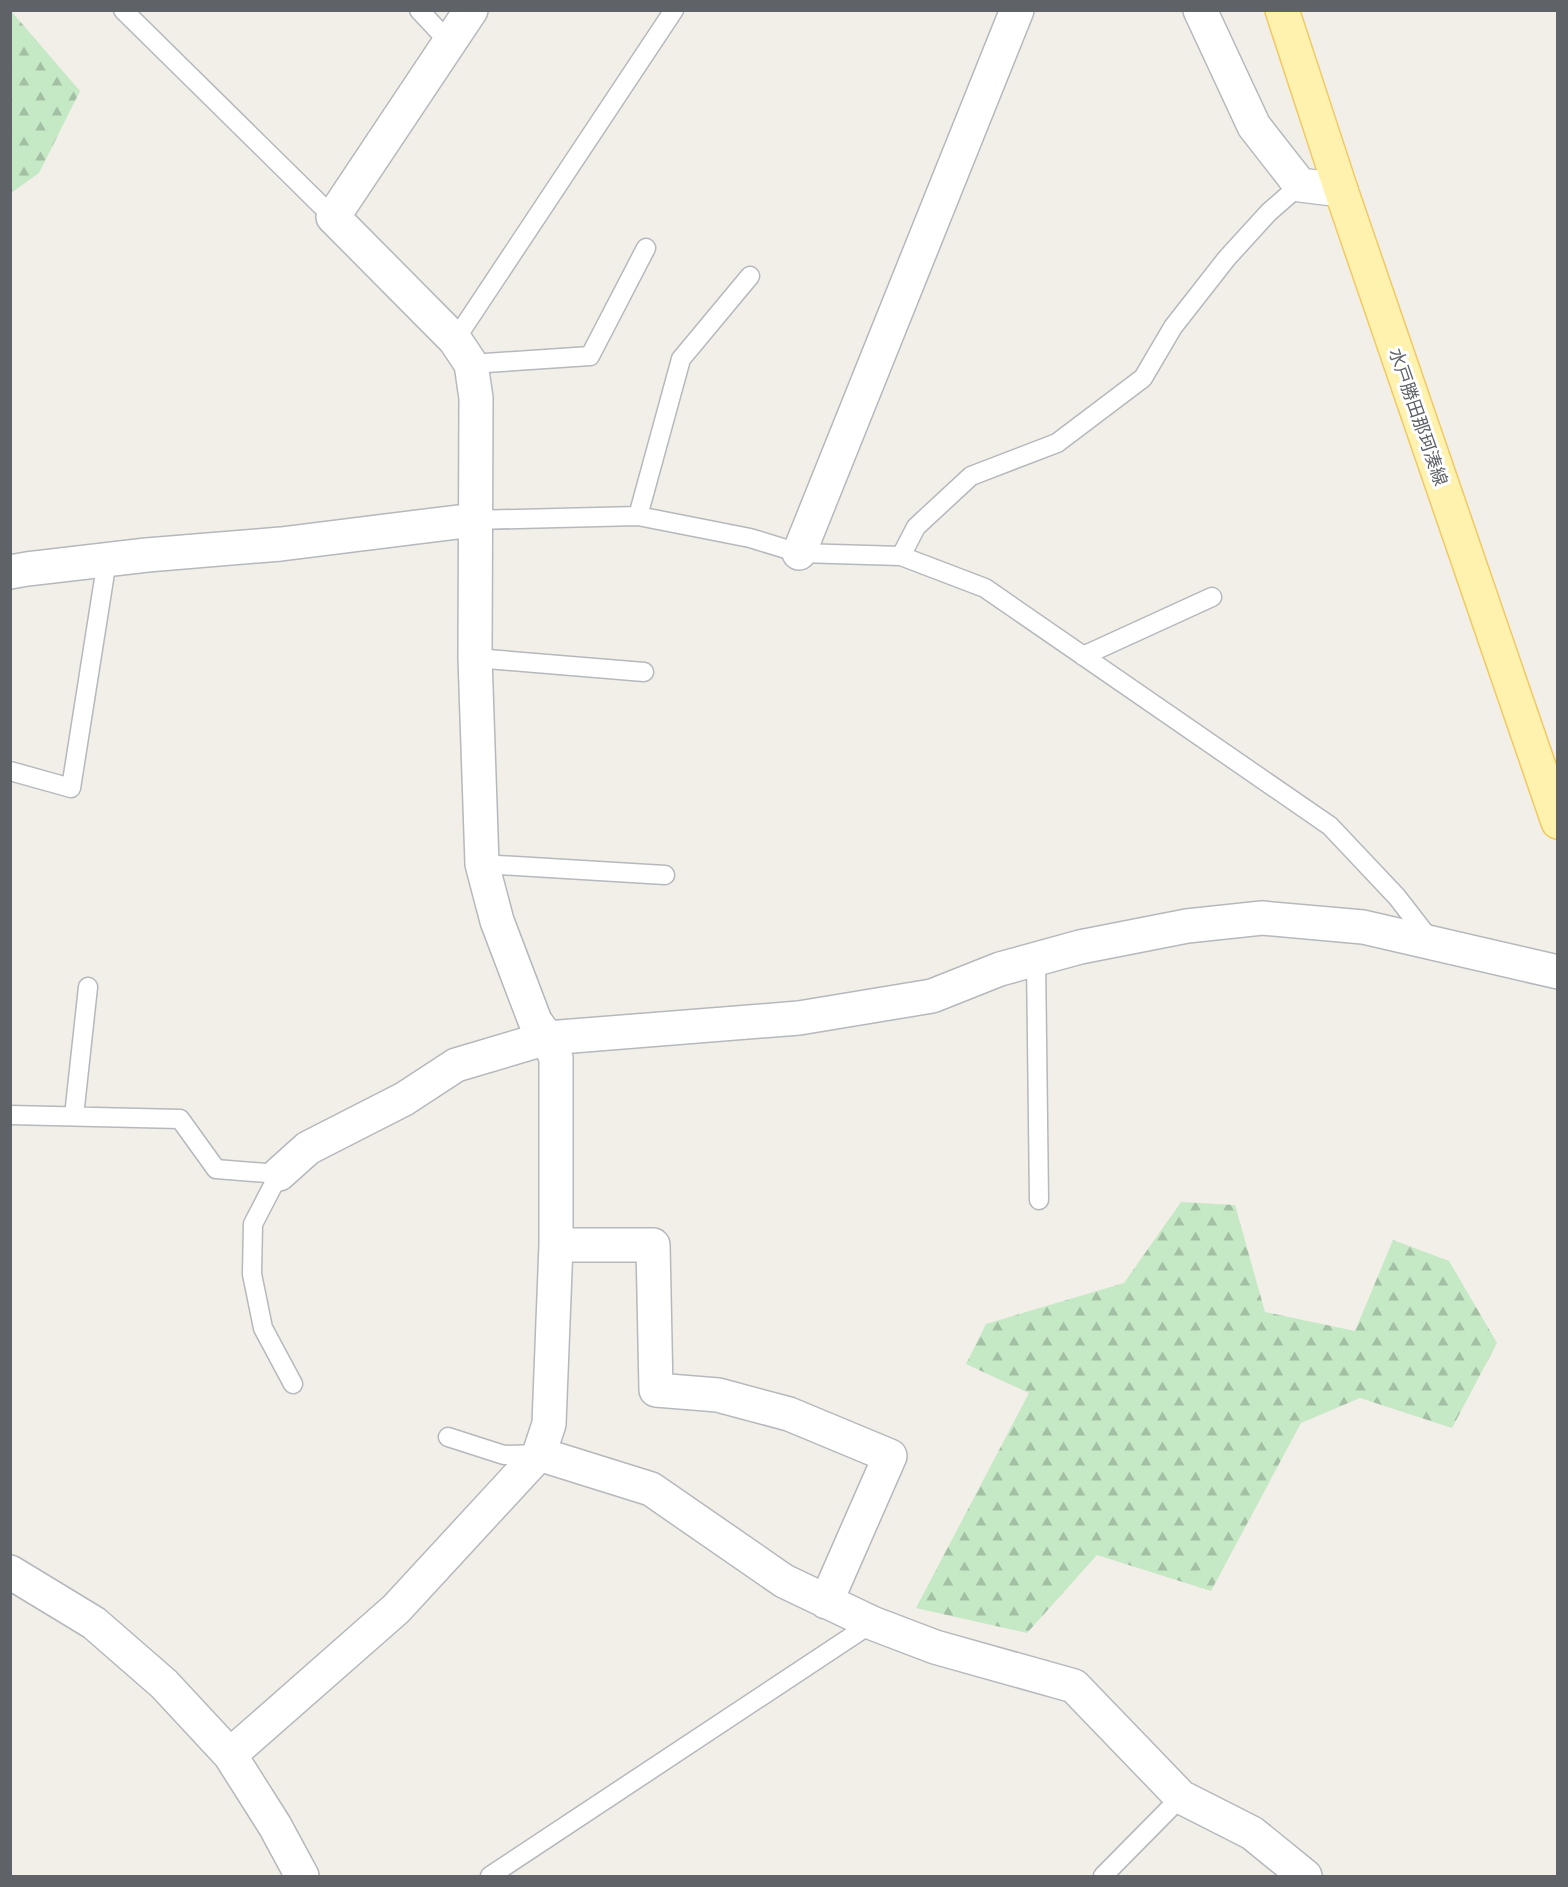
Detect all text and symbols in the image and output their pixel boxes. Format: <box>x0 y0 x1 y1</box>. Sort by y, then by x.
street label: 水戸勝田那珂湊線 <box>1385 346 1451 488</box>

